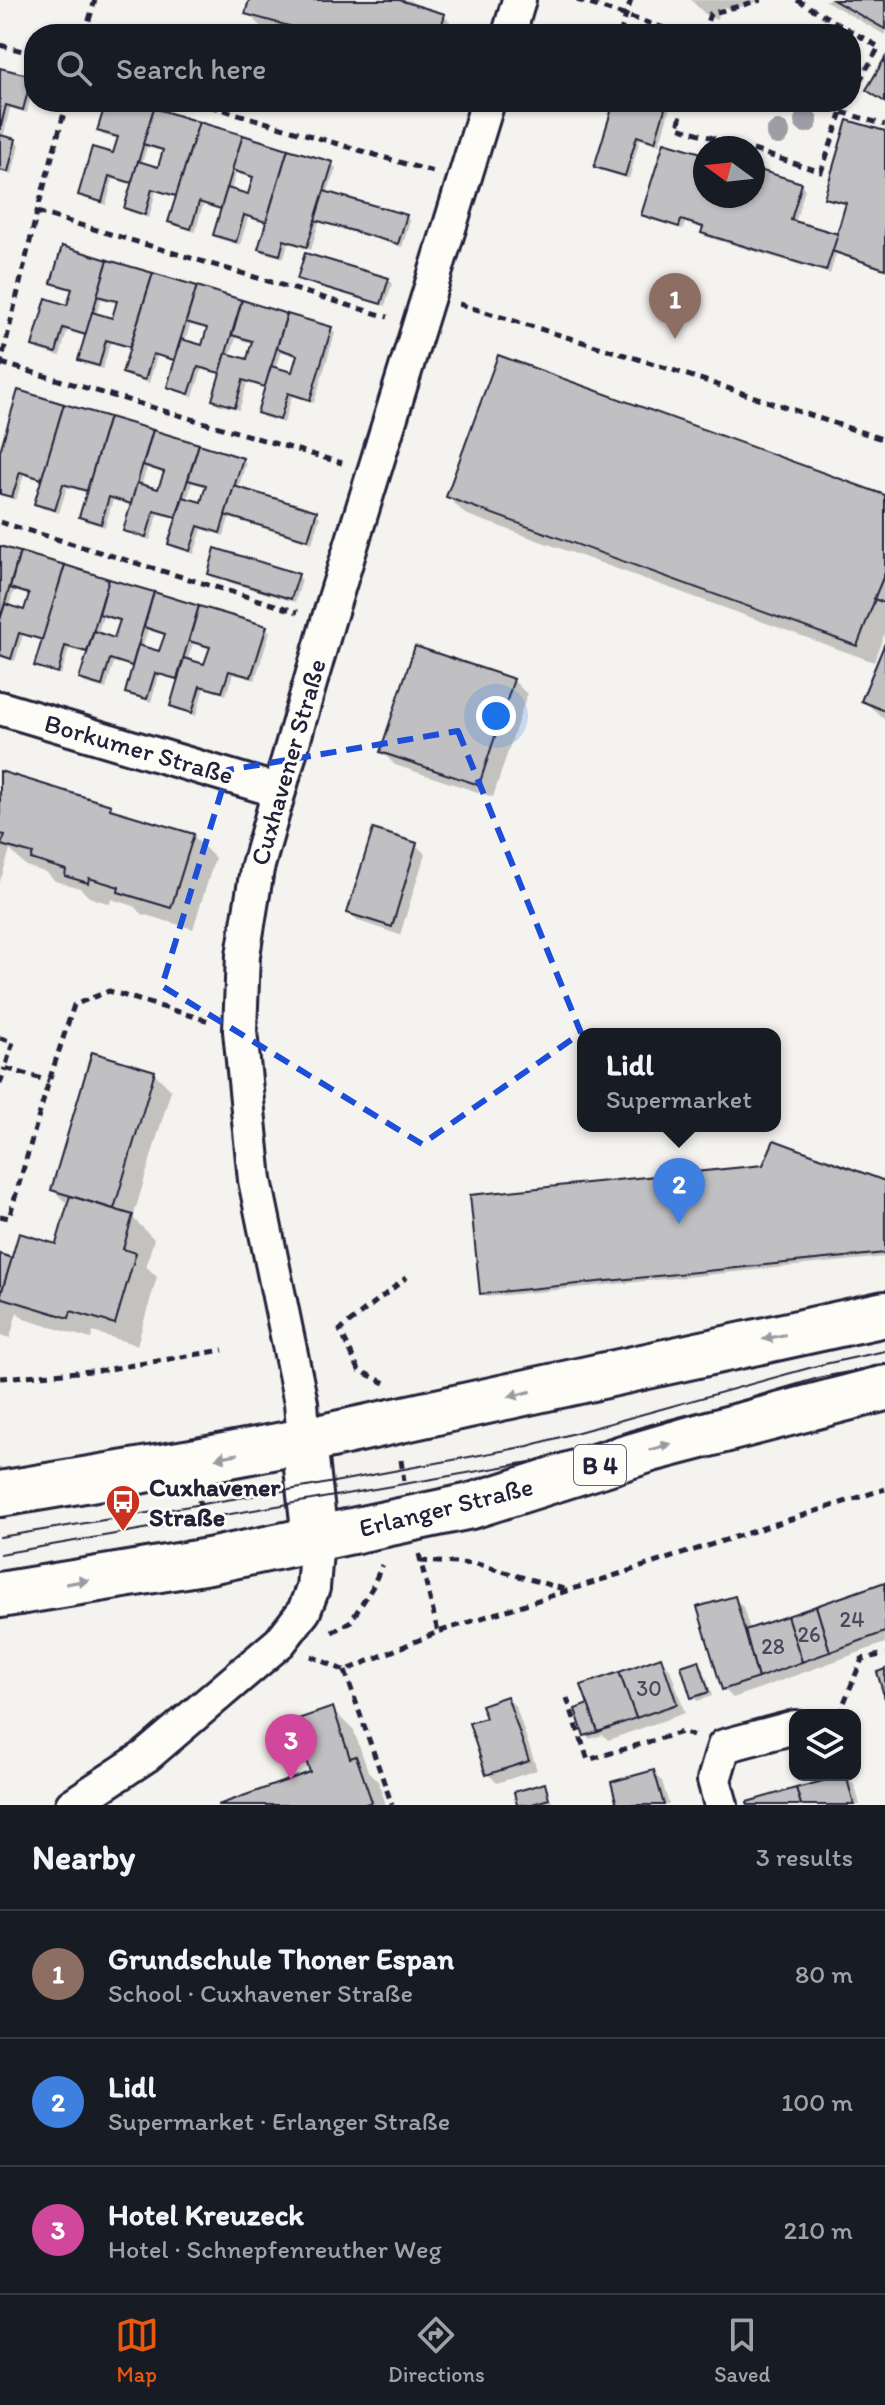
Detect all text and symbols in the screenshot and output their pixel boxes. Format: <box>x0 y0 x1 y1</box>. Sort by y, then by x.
search box <box>24 24 861 112</box>
icon: search <box>52 46 96 90</box>
text: Search here <box>116 50 266 87</box>
north arrow <box>693 136 765 208</box>
pin: 1 <box>649 273 701 339</box>
street label: Cuxhavener Straße <box>243 655 333 869</box>
your location <box>476 696 516 736</box>
street label: Borkumer Straße <box>41 707 237 791</box>
popup <box>577 1028 781 1132</box>
text: Lidl <box>606 1046 654 1083</box>
text: Supermarket <box>606 1083 752 1115</box>
pin: 2 <box>653 1158 705 1224</box>
one-way arrow <box>761 1331 786 1344</box>
one-way arrow <box>507 1388 532 1401</box>
one-way arrow <box>648 1440 672 1453</box>
road number: B 4 <box>574 1445 626 1485</box>
one-way arrow <box>214 1450 239 1462</box>
street label: Erlanger Straße <box>356 1470 536 1544</box>
place label: Cuxhavener Straße <box>149 1471 281 1533</box>
bus stop icon: Cuxhavener Straße <box>104 1483 142 1533</box>
one-way arrow <box>65 1575 90 1588</box>
house number: 24 <box>840 1606 864 1633</box>
house number: 26 <box>797 1621 821 1648</box>
house number: 28 <box>761 1633 785 1660</box>
house number: 30 <box>636 1675 662 1702</box>
map controls <box>789 1709 861 1781</box>
button: layers <box>789 1709 861 1781</box>
pin: 3 <box>265 1714 317 1780</box>
text: Nearby <box>32 1837 135 1878</box>
text: 3 results <box>756 1841 853 1873</box>
text: Grundschule Thoner Espan <box>108 1940 454 1977</box>
text: 1 <box>52 1958 64 1990</box>
text: 80 m <box>795 1958 853 1990</box>
text: School · Cuxhavener Straße <box>108 1977 413 2009</box>
text: Lidl <box>108 2068 156 2105</box>
text: 2 <box>51 2086 65 2118</box>
text: 100 m <box>781 2086 853 2118</box>
text: Supermarket · Erlanger Straße <box>108 2105 450 2137</box>
text: Hotel Kreuzeck <box>108 2196 304 2233</box>
text: 3 <box>51 2214 65 2246</box>
text: 210 m <box>784 2214 853 2246</box>
text: Hotel · Schnepfenreuther Weg <box>108 2233 442 2265</box>
tab: Map <box>115 2313 159 2388</box>
tab: Directions <box>388 2313 485 2388</box>
tab: Saved <box>714 2313 770 2388</box>

